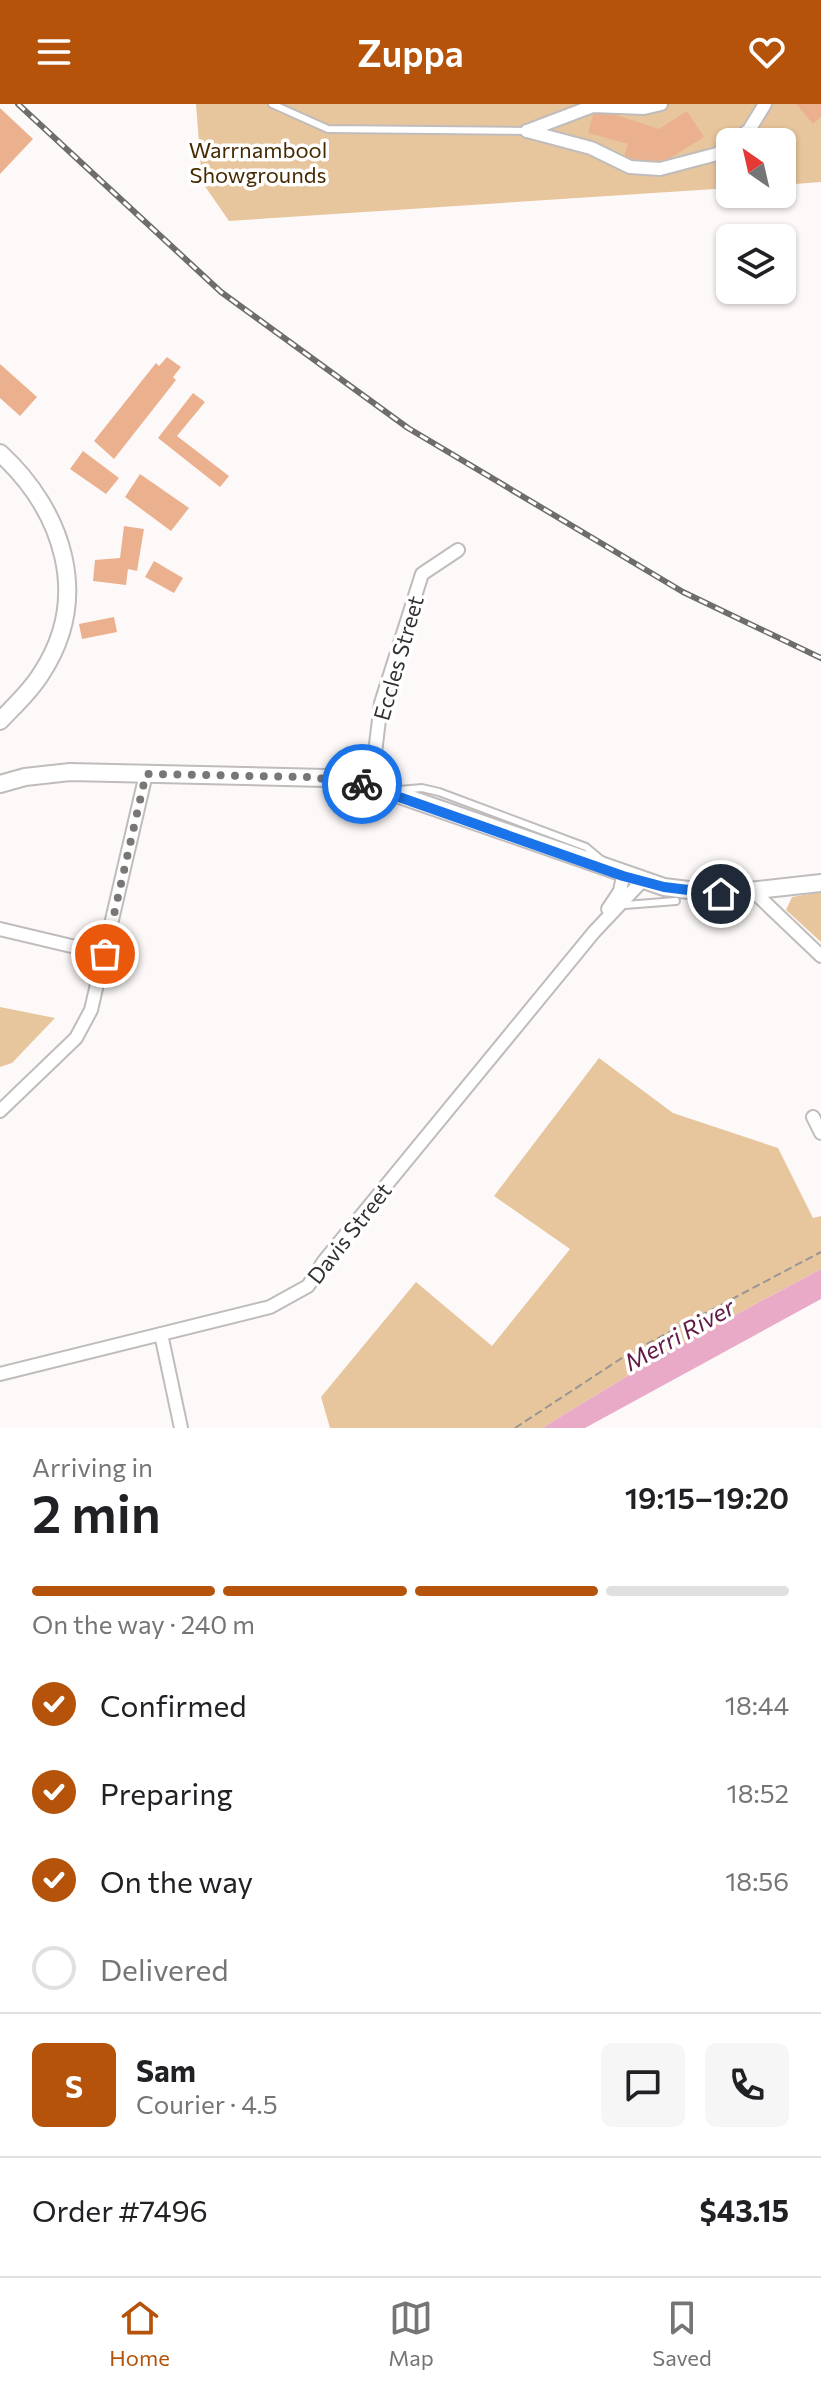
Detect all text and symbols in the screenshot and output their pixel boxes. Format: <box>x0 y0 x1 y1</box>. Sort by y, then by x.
icon: menu <box>32 30 76 74</box>
text: Zuppa <box>357 30 464 74</box>
icon: heart <box>745 30 789 74</box>
north arrow <box>716 128 796 208</box>
map controls <box>716 128 796 304</box>
park label: Warrnambool Showgrounds <box>189 136 327 188</box>
button: layers <box>716 224 796 304</box>
street label: Eccles Street <box>367 593 429 723</box>
courier <box>322 744 402 824</box>
icon: bike <box>340 762 384 806</box>
pin <box>687 860 755 928</box>
icon: home <box>699 872 743 916</box>
pin <box>71 920 139 988</box>
icon: bag <box>83 932 127 976</box>
street label: Davis Street <box>301 1177 397 1289</box>
water label: Merri River <box>619 1291 741 1376</box>
text: Arriving in <box>32 1451 153 1482</box>
text: 19:15–19:20 <box>625 1478 789 1515</box>
text: 2 min <box>32 1480 161 1544</box>
text: On the way · 240 m <box>32 1608 255 1639</box>
icon: check <box>32 1682 76 1726</box>
text: Confirmed <box>100 1686 247 1723</box>
text: 18:44 <box>725 1689 789 1720</box>
icon: check <box>32 1770 76 1814</box>
text: Preparing <box>100 1774 233 1811</box>
text: 18:52 <box>727 1777 789 1808</box>
icon: check <box>32 1858 76 1902</box>
text: On the way <box>100 1862 253 1899</box>
text: 18:56 <box>725 1865 789 1896</box>
text: Delivered <box>100 1950 229 1987</box>
button: chat <box>601 2043 685 2127</box>
button: phone <box>705 2043 789 2127</box>
text: Sam <box>136 2051 196 2088</box>
text: S <box>65 2067 83 2104</box>
text: Courier · 4.5 <box>136 2088 278 2119</box>
text: Order #7496 <box>32 2191 208 2228</box>
text: $43.15 <box>700 2191 789 2228</box>
tab: Home <box>109 2296 170 2371</box>
tab: Map <box>388 2296 434 2371</box>
tab: Saved <box>652 2296 712 2371</box>

